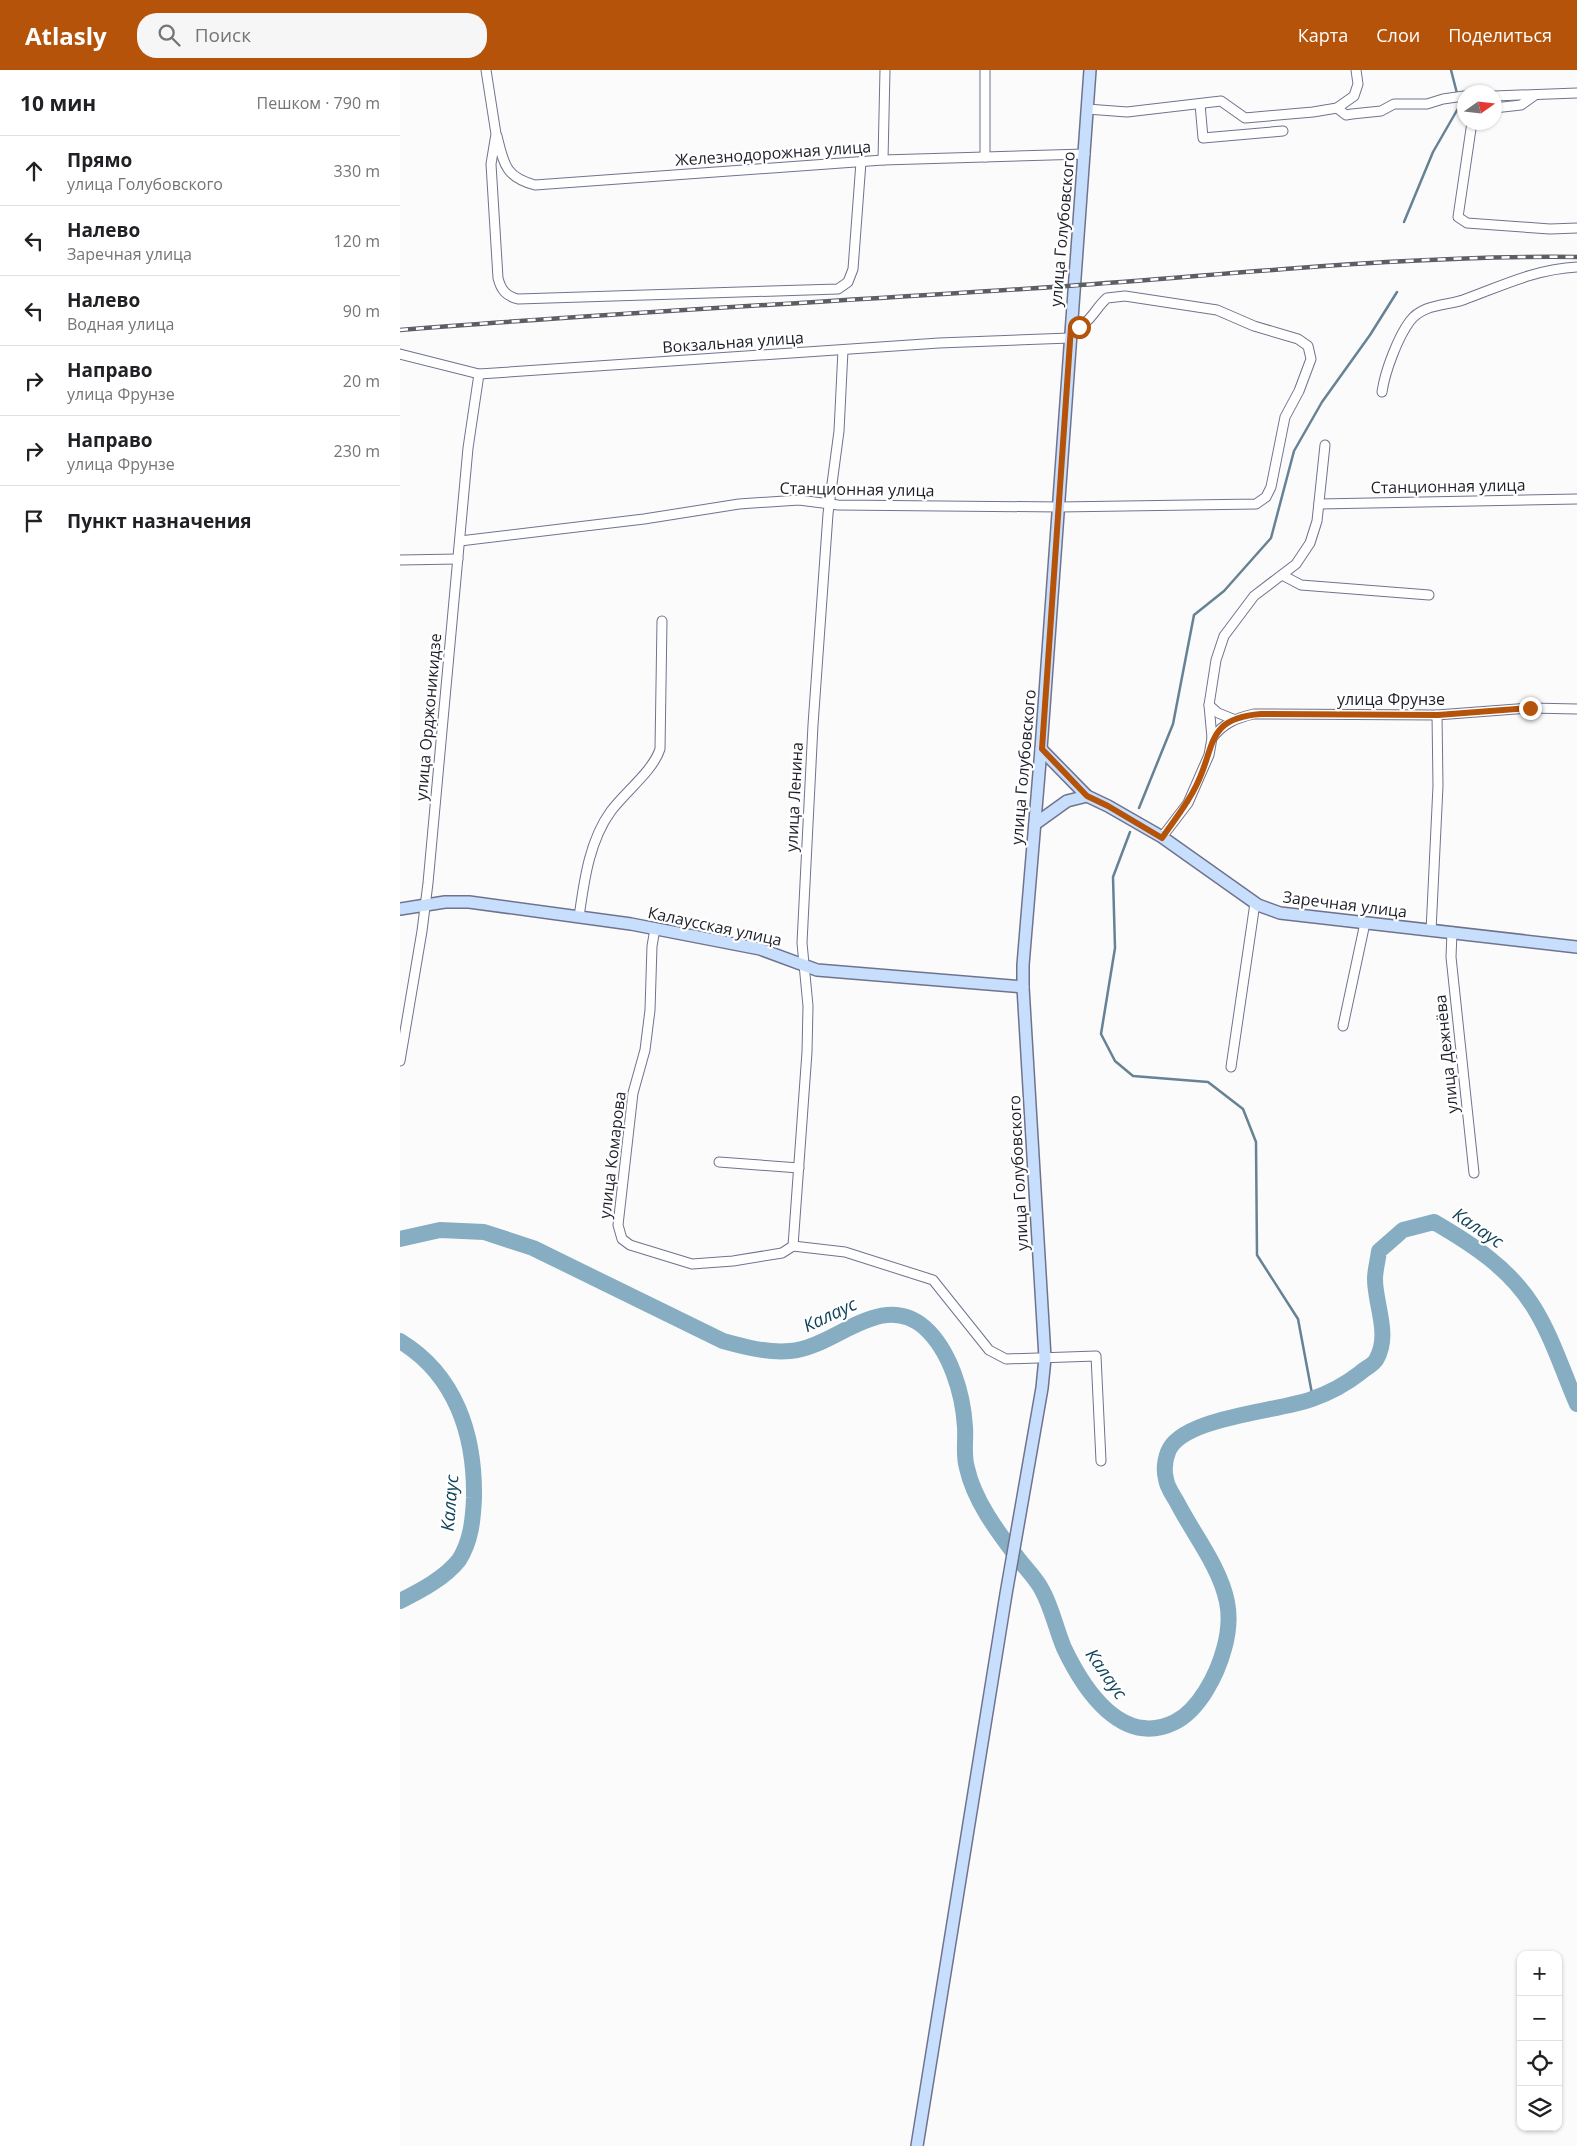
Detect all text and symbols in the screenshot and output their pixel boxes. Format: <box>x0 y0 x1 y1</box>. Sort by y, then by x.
search box <box>137 13 487 58</box>
text: Atlasly <box>25 19 107 52</box>
icon: search <box>155 21 183 49</box>
text: Поиск <box>195 22 251 48</box>
text: Карта <box>1298 23 1348 47</box>
text: Слои <box>1376 23 1420 47</box>
text: Поделиться <box>1448 23 1552 47</box>
north arrow <box>1457 85 1502 130</box>
text: 10 мин <box>20 89 96 117</box>
text: Пешком · 790 m <box>257 92 380 114</box>
street label: Железнодорожная улица <box>674 135 872 171</box>
text: Прямо <box>67 147 132 173</box>
street label: улица Голубовского <box>1044 150 1080 308</box>
icon: ahead <box>20 157 48 185</box>
text: 330 m <box>334 160 380 182</box>
text: улица Голубовского <box>67 173 223 195</box>
text: Налево <box>67 217 140 243</box>
icon: left <box>20 227 48 255</box>
text: 120 m <box>334 230 380 252</box>
text: Заречная улица <box>67 243 192 265</box>
text: Налево <box>67 287 140 313</box>
icon: left <box>20 297 48 325</box>
text: 90 m <box>343 300 380 322</box>
text: Водная улица <box>67 313 174 335</box>
route start <box>1068 316 1091 339</box>
street label: Вокзальная улица <box>662 326 804 358</box>
text: Направо <box>67 357 153 383</box>
icon: right <box>20 367 48 395</box>
text: 20 m <box>343 370 380 392</box>
text: улица Фрунзе <box>67 383 175 405</box>
text: Направо <box>67 427 153 453</box>
icon: right <box>20 437 48 465</box>
text: 230 m <box>334 440 380 462</box>
text: улица Фрунзе <box>67 453 175 475</box>
street label: Станционная улица <box>1370 474 1526 498</box>
street label: Станционная улица <box>779 477 935 501</box>
icon: arrive <box>20 507 48 535</box>
text: Пункт назначения <box>67 508 252 534</box>
street label: улица Орджоникидзе <box>410 632 446 802</box>
street label: улица Голубовского <box>1005 688 1041 846</box>
street label: улица Фрунзе <box>1337 688 1445 710</box>
route end <box>1519 697 1542 720</box>
street label: улица Ленина <box>780 742 808 852</box>
street label: Заречная улица <box>1282 885 1408 923</box>
street label: Калаусская улица <box>646 901 784 951</box>
street label: улица Дежнёва <box>1429 994 1463 1114</box>
street label: улица Комарова <box>593 1090 631 1220</box>
street label: улица Голубовского <box>1003 1095 1033 1251</box>
water label: Калаус <box>1448 1201 1509 1253</box>
water label: Калаус <box>799 1291 861 1337</box>
water label: Калаус <box>435 1473 463 1532</box>
water label: Калаус <box>1081 1643 1133 1704</box>
map controls <box>1517 1951 1562 2131</box>
button: + <box>1517 1951 1562 1996</box>
button: − <box>1517 1996 1562 2041</box>
button: locate <box>1517 2041 1562 2086</box>
button: layers <box>1517 2086 1562 2131</box>

